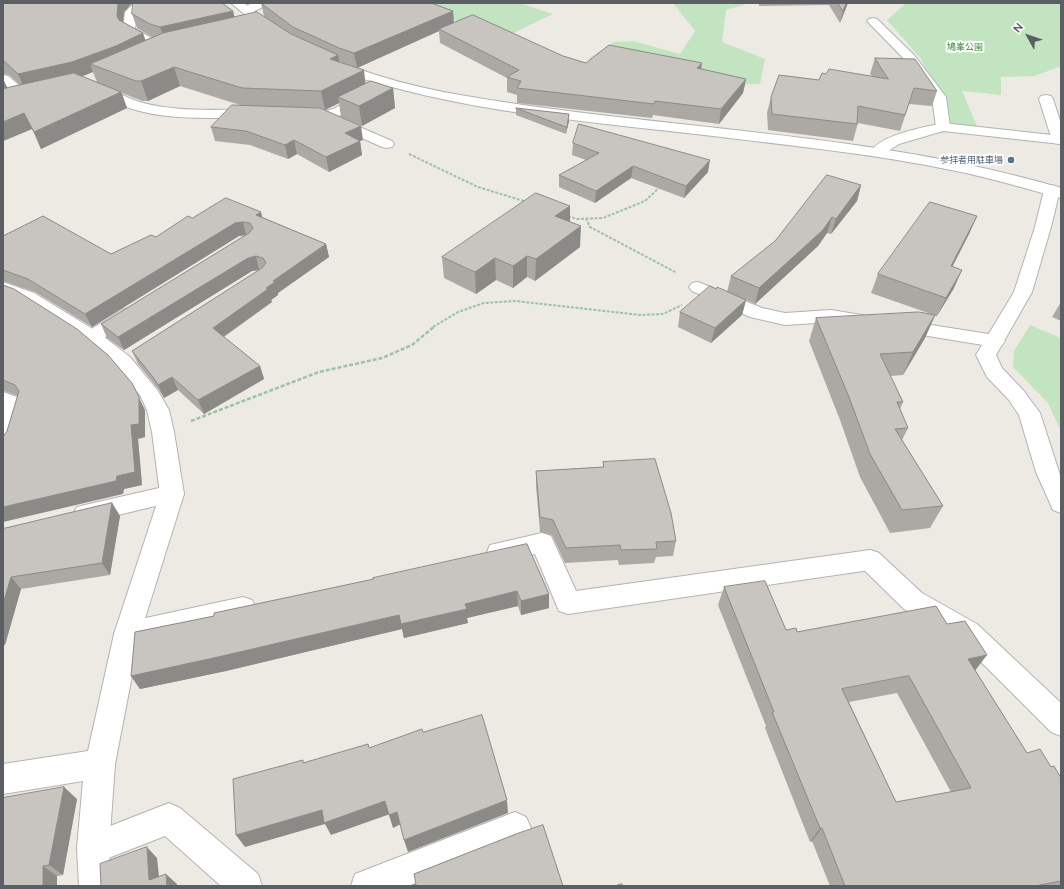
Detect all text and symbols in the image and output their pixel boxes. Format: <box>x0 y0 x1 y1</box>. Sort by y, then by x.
north arrow <box>1008 16 1048 56</box>
text: N <box>1011 21 1026 35</box>
park label: 鳩峯公園 <box>947 42 983 52</box>
place label: 参拝者用駐車場 <box>940 155 1003 165</box>
marker: 参拝者用駐車場 <box>1006 155 1016 165</box>

